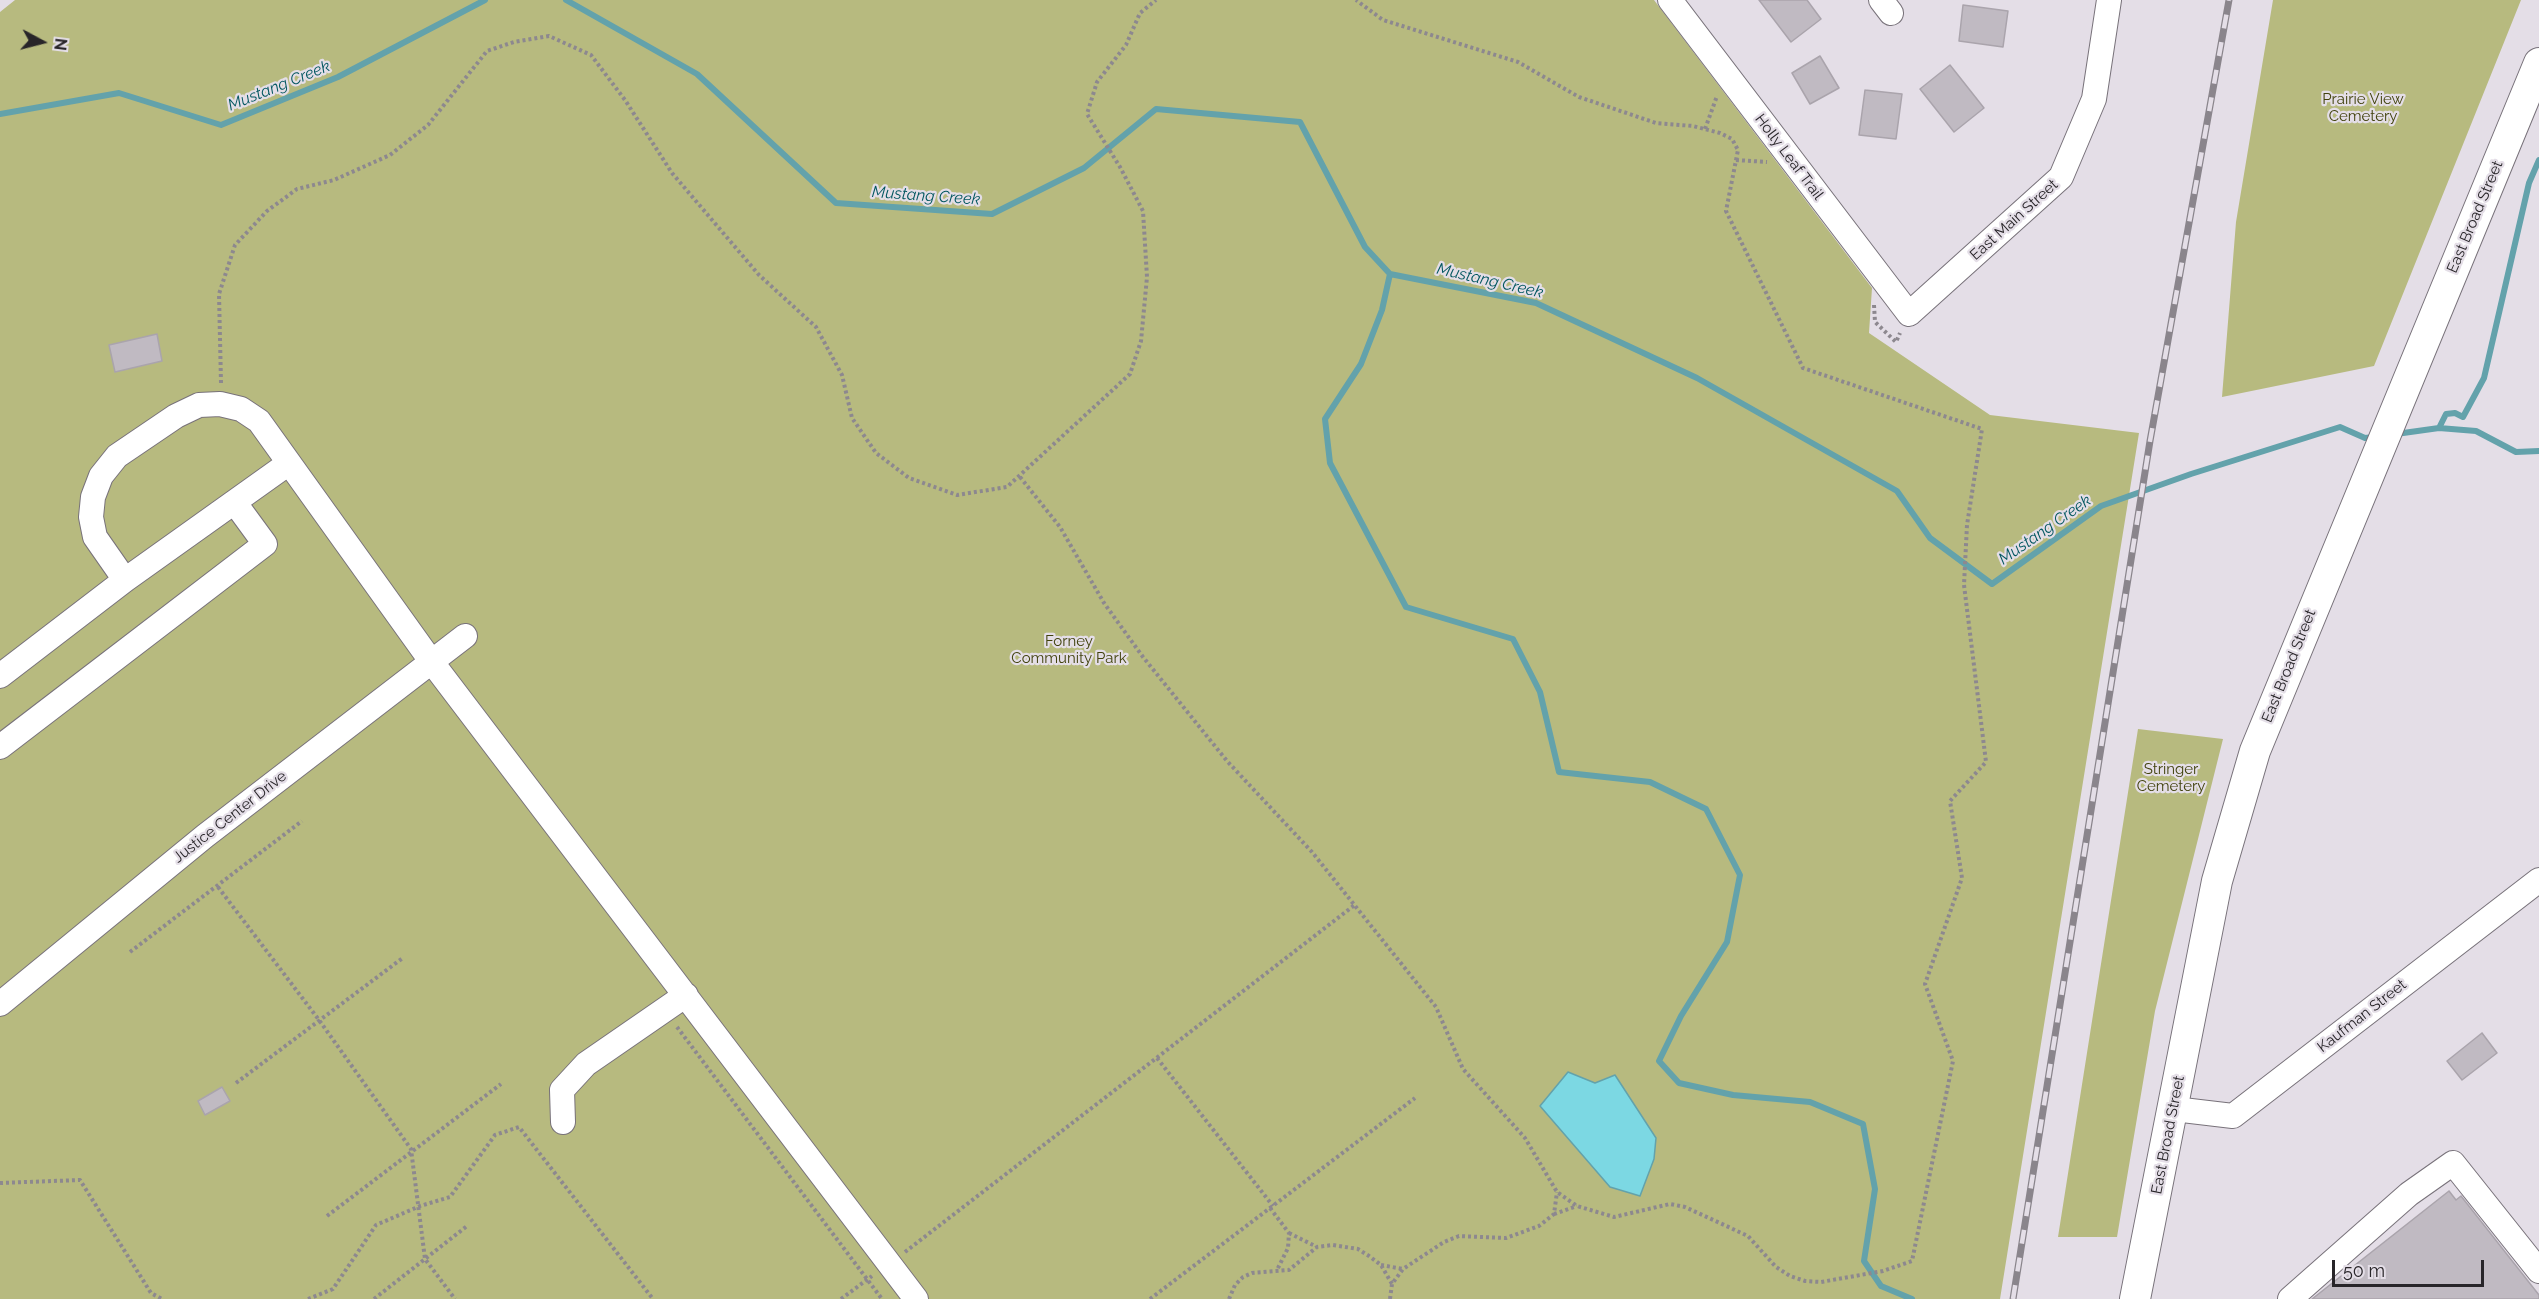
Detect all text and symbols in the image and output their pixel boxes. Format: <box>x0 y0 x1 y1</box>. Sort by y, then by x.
north arrow <box>12 12 72 72</box>
text: N <box>50 37 71 51</box>
water label: Mustang Creek <box>225 57 333 115</box>
park label: Prairie View Cemetery <box>2322 90 2404 125</box>
street label: Holly Leaf Trail <box>1751 111 1827 203</box>
street label: East Broad Street <box>2443 158 2507 276</box>
street label: East Main Street <box>1966 176 2062 264</box>
water label: Mustang Creek <box>871 183 981 209</box>
water label: Mustang Creek <box>1435 259 1545 303</box>
water label: Mustang Creek <box>1995 491 2095 569</box>
street label: East Broad Street <box>2258 607 2320 725</box>
park label: Forney Community Park <box>1011 632 1127 667</box>
park label: Stringer Cemetery <box>2137 760 2205 795</box>
street label: Justice Center Drive <box>170 767 290 867</box>
street label: Kaufman Street <box>2314 976 2410 1056</box>
street label: East Broad Street <box>2148 1074 2188 1196</box>
scale bar <box>2335 1248 2486 1286</box>
text: 50 m <box>2343 1260 2385 1281</box>

